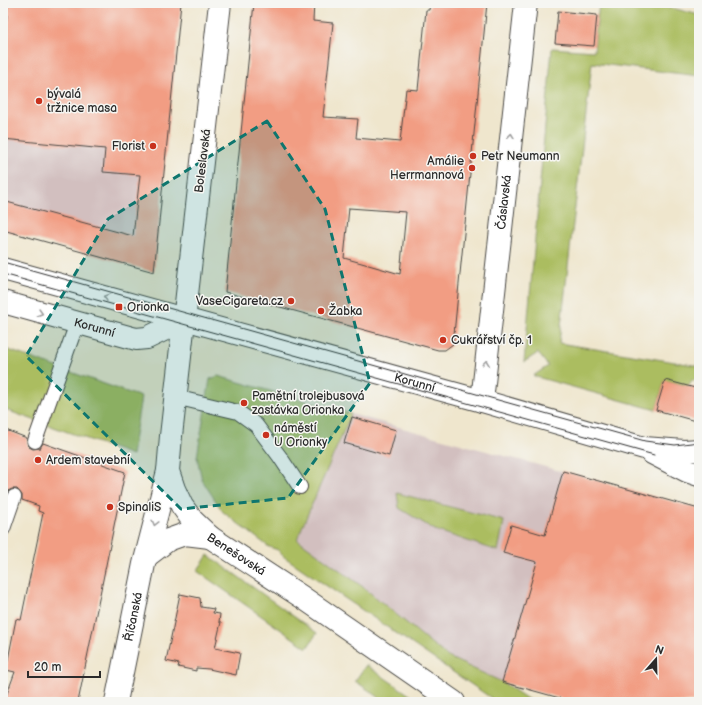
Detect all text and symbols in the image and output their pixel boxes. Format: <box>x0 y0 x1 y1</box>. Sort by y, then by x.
place label: bývalá tržnice masa <box>47 87 117 116</box>
marker: bývalá tržnice masa <box>34 96 44 106</box>
street label: Boleslavská <box>192 128 214 194</box>
one-way arrow <box>506 133 515 139</box>
place label: Florist <box>112 139 145 154</box>
marker: Florist <box>148 141 158 151</box>
place label: Petr Neumann <box>481 149 560 164</box>
marker: Petr Neumann <box>468 151 478 161</box>
place label: Amálie Herrmannová <box>390 154 464 183</box>
marker: Amálie Herrmannová <box>467 163 477 173</box>
street label: Čáslavská <box>492 174 514 230</box>
one-way arrow <box>103 294 110 302</box>
place label: VaseCigareta.cz <box>196 294 283 309</box>
marker: VaseCigareta.cz <box>286 296 296 306</box>
place label: Orionka <box>127 300 170 315</box>
marker: Orionka <box>114 302 124 312</box>
place label: Žabka <box>328 303 363 319</box>
marker: Žabka <box>316 306 326 316</box>
one-way arrow <box>37 308 44 317</box>
street label: Korunní <box>72 315 117 340</box>
place label: Cukrářství čp. 1 <box>451 333 532 348</box>
marker: Cukrářství čp. 1 <box>438 335 448 345</box>
one-way arrow <box>481 360 490 366</box>
street label: Korunní <box>392 370 437 395</box>
place label: Pamětní trolejbusová zastávka Orionka <box>252 389 365 418</box>
marker: Pamětní trolejbusová zastávka Orionka <box>239 398 249 408</box>
place label: náměstí U Orionky <box>274 421 328 450</box>
marker: náměstí U Orionky <box>261 430 271 440</box>
place label: Ardem stavební <box>46 453 130 468</box>
marker: Ardem stavební <box>33 455 43 465</box>
place label: SpinaliS <box>118 500 161 515</box>
marker: SpinaliS <box>105 502 115 512</box>
one-way arrow <box>151 519 160 526</box>
street label: Benešovská <box>204 530 269 579</box>
street label: Říčanská <box>120 591 146 643</box>
north arrow <box>636 639 676 679</box>
text: N <box>653 643 665 658</box>
scale bar <box>28 653 100 679</box>
text: 20 m <box>34 660 61 675</box>

